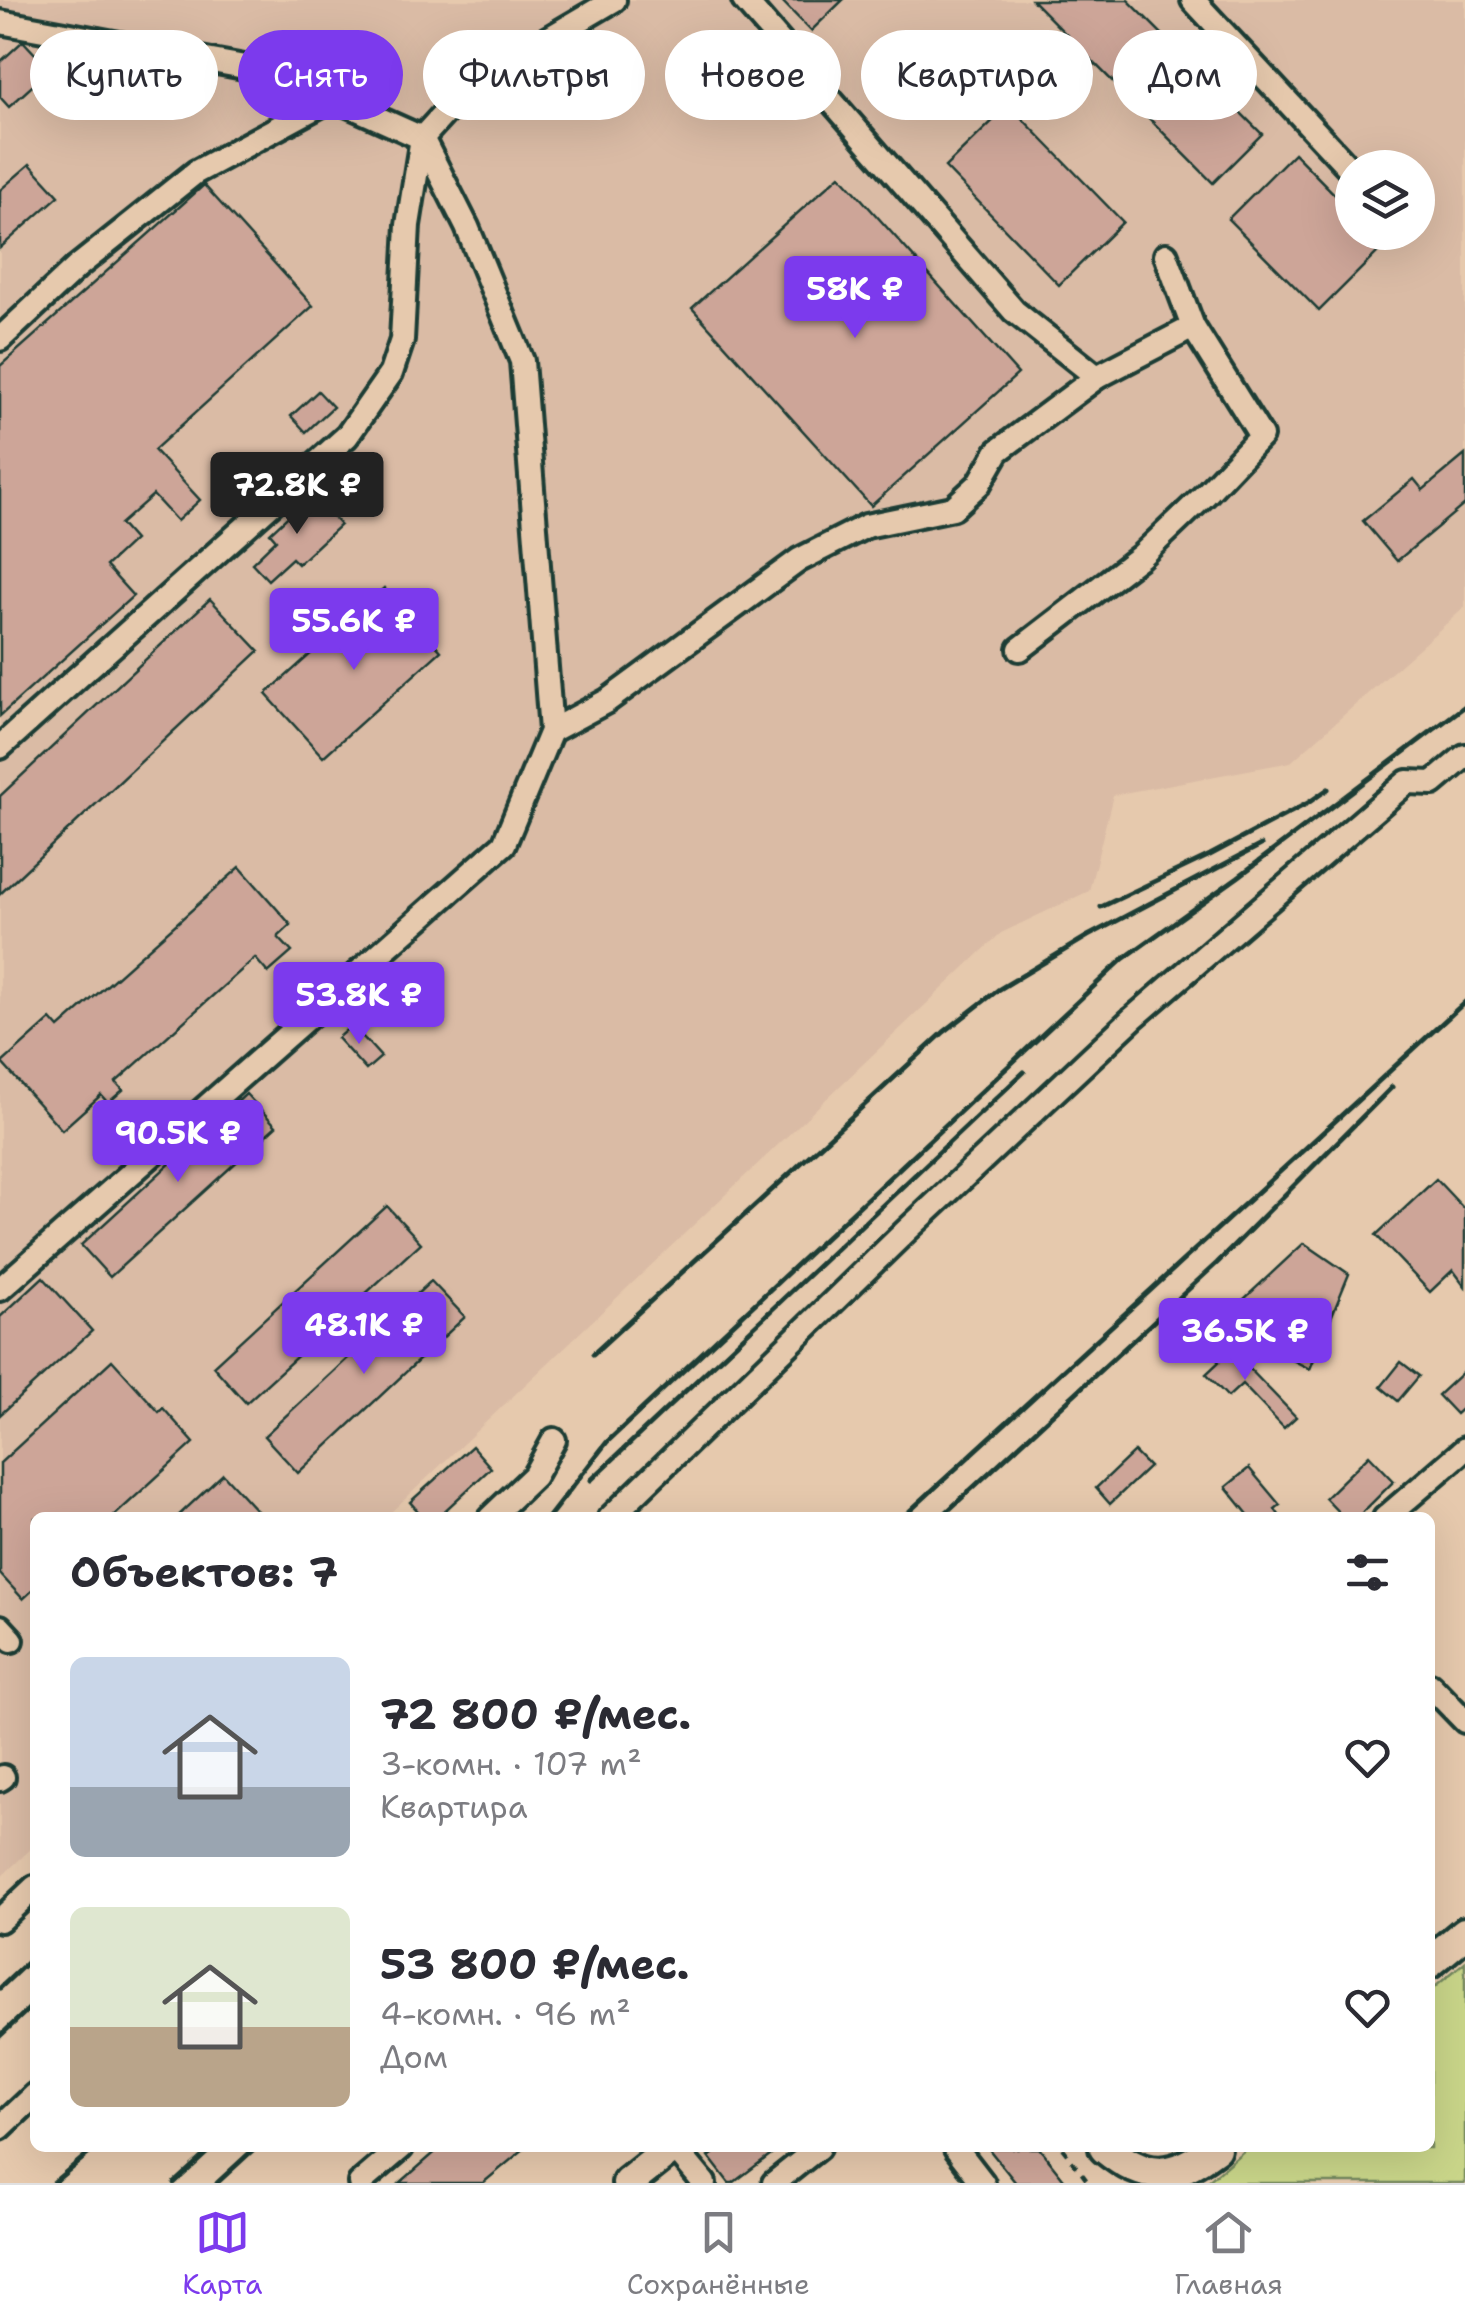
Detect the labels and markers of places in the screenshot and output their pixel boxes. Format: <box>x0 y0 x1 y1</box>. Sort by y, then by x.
pin: 58K ₽ <box>785 256 925 341</box>
pin: 72.8K ₽ <box>205 452 389 537</box>
pin: 55.6K ₽ <box>262 588 446 673</box>
pin: 53.8K ₽ <box>267 962 451 1047</box>
pin: 90.5K ₽ <box>86 1100 270 1185</box>
pin: 48.1K ₽ <box>272 1292 456 1377</box>
pin: 36.5K ₽ <box>1153 1298 1337 1383</box>

